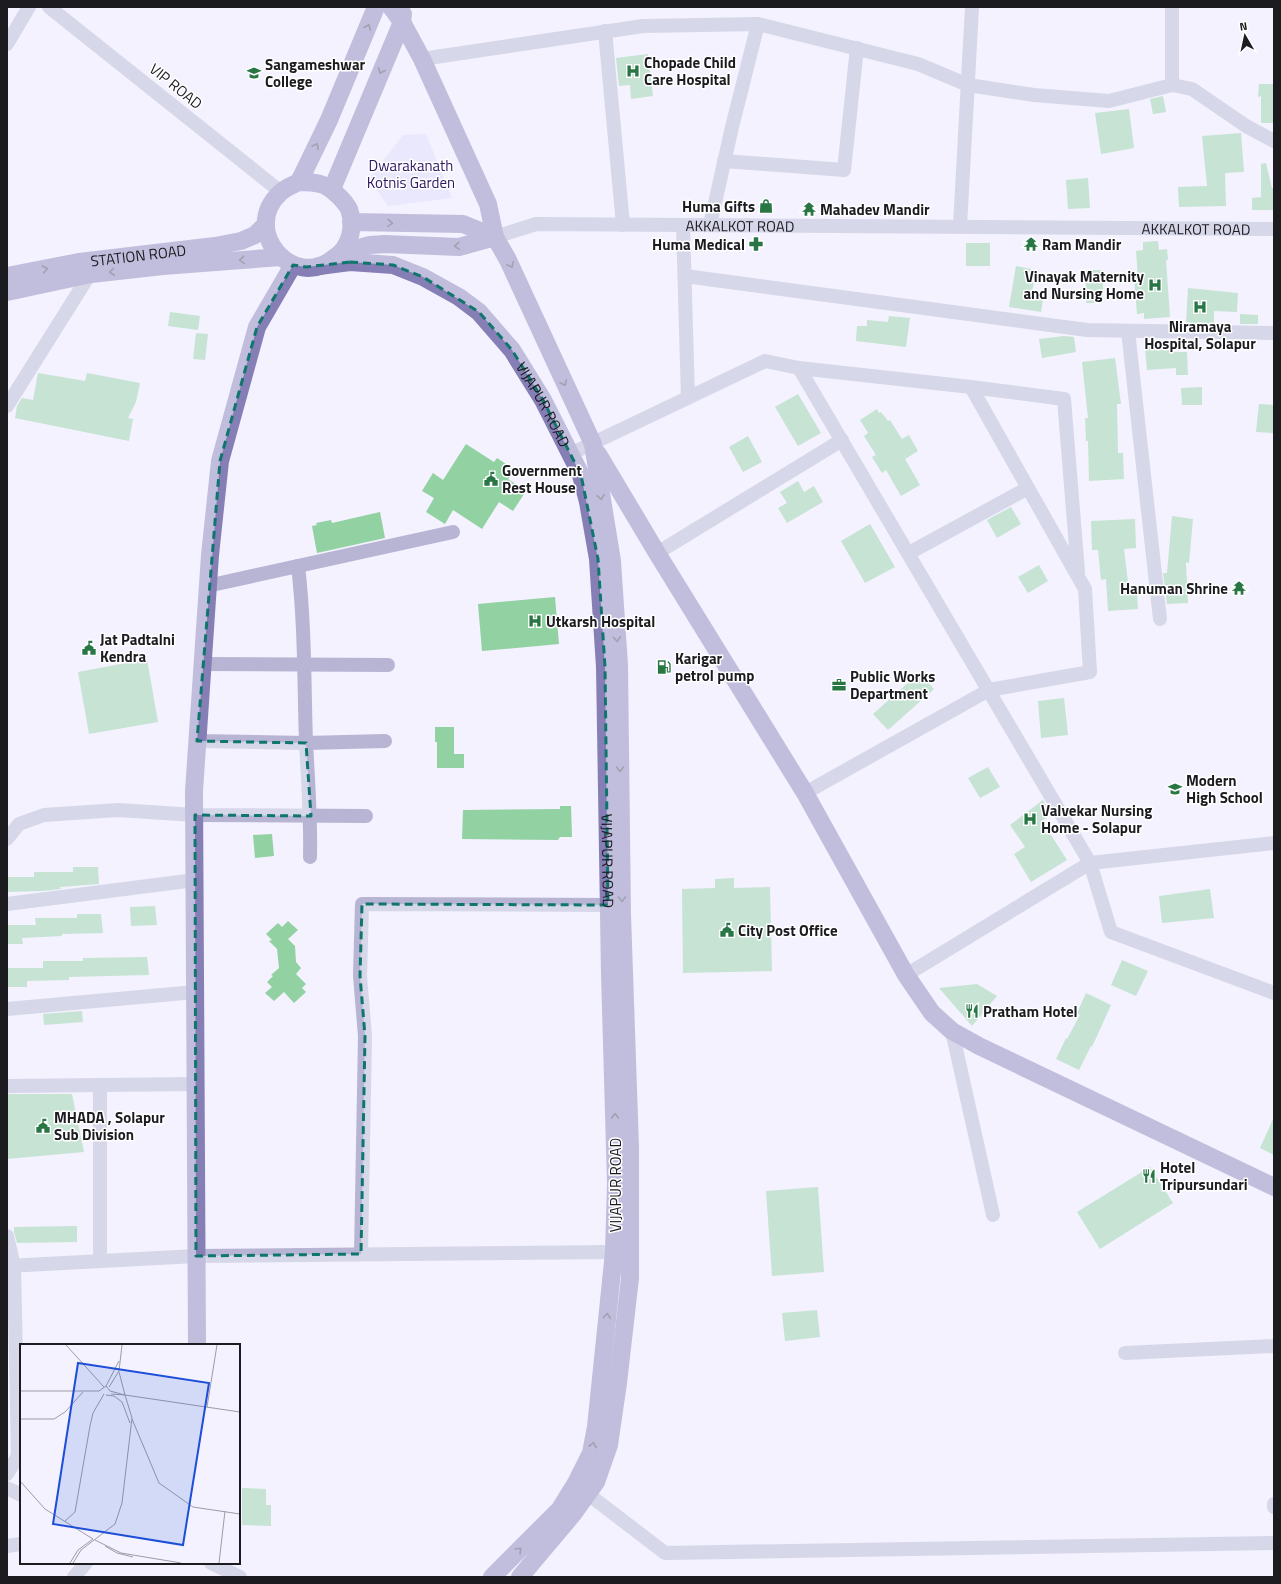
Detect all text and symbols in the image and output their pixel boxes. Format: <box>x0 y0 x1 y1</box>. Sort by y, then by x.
north arrow <box>1225 16 1265 56</box>
text: N <box>1238 18 1248 35</box>
one-way arrow <box>363 24 371 31</box>
place label: Chopade Child Care Hospital <box>644 51 736 91</box>
place label: Sangameshwar College <box>265 53 366 93</box>
street label: VIP ROAD <box>145 57 207 115</box>
hospital icon: Chopade Child Care Hospital <box>625 63 641 79</box>
school or university icon: Sangameshwar College <box>246 65 262 81</box>
one-way arrow <box>378 67 386 74</box>
one-way arrow <box>311 143 319 151</box>
park label: Dwarakanath Kotnis Garden <box>367 154 455 194</box>
place label: Huma Gifts <box>682 195 755 218</box>
shop icon: Huma Gifts <box>758 198 774 214</box>
place label: Mahadev Mandir <box>820 198 930 221</box>
temple icon: Mahadev Mandir <box>801 201 817 217</box>
street label: AKKALKOT ROAD <box>685 214 795 237</box>
street label: AKKALKOT ROAD <box>1141 217 1251 240</box>
one-way arrow <box>387 218 393 227</box>
place label: Huma Medical <box>652 233 745 256</box>
place label: Ram Mandir <box>1042 233 1122 256</box>
pharmacy icon: Huma Medical <box>748 236 764 252</box>
temple icon: Ram Mandir <box>1023 236 1039 252</box>
street label: STATION ROAD <box>89 238 187 272</box>
one-way arrow <box>454 241 460 250</box>
one-way arrow <box>239 256 245 265</box>
one-way arrow <box>506 260 514 268</box>
one-way arrow <box>42 265 48 273</box>
place label: Vinayak Maternity and Nursing Home <box>1023 265 1144 305</box>
one-way arrow <box>109 267 115 276</box>
hospital icon: Vinayak Maternity and Nursing Home <box>1147 277 1163 293</box>
hospital icon: Niramaya Hospital, Solapur <box>1192 299 1208 315</box>
place label: Niramaya Hospital, Solapur <box>1144 315 1256 355</box>
street label: VIJAPUR ROAD <box>510 357 576 451</box>
one-way arrow <box>560 379 568 386</box>
place label: Government Rest House <box>502 459 582 499</box>
public building icon: Government Rest House <box>483 471 499 487</box>
one-way arrow <box>597 493 605 500</box>
place label: Hanuman Shrine <box>1120 577 1228 600</box>
temple icon: Hanuman Shrine <box>1231 580 1247 596</box>
place label: Utkarsh Hospital <box>546 610 655 633</box>
hospital icon: Utkarsh Hospital <box>527 613 543 629</box>
place label: Jat Padtalni Kendra <box>100 628 175 668</box>
one-way arrow <box>613 637 621 643</box>
public building icon: Jat Padtalni Kendra <box>81 640 97 656</box>
place label: Karigar petrol pump <box>675 647 754 687</box>
fuel station icon: Karigar petrol pump <box>656 659 672 675</box>
place label: Public Works Department <box>850 665 935 705</box>
office icon: Public Works Department <box>831 677 847 693</box>
one-way arrow <box>616 766 624 772</box>
place label: Modern High School <box>1186 769 1263 809</box>
school or university icon: Modern High School <box>1167 781 1183 797</box>
place label: Valvekar Nursing Home - Solapur <box>1041 799 1152 839</box>
hospital icon: Valvekar Nursing Home - Solapur <box>1022 811 1038 827</box>
street label: VIJAPUR ROAD <box>596 814 620 908</box>
one-way arrow <box>618 896 626 902</box>
place label: City Post Office <box>738 919 838 942</box>
public building icon: City Post Office <box>719 922 735 938</box>
place label: Pratham Hotel <box>983 1000 1078 1023</box>
restaurant icon: Pratham Hotel <box>964 1003 980 1019</box>
place label: MHADA , Solapur Sub Division <box>54 1106 165 1146</box>
one-way arrow <box>610 1113 619 1119</box>
public building icon: MHADA , Solapur Sub Division <box>35 1118 51 1134</box>
street label: VIJAPUR ROAD <box>604 1138 627 1232</box>
place label: Hotel Tripursundari <box>1160 1156 1248 1196</box>
restaurant icon: Hotel Tripursundari <box>1141 1168 1157 1184</box>
one-way arrow <box>602 1313 611 1319</box>
inset map <box>20 1344 240 1564</box>
one-way arrow <box>588 1442 596 1448</box>
one-way arrow <box>514 1547 522 1555</box>

